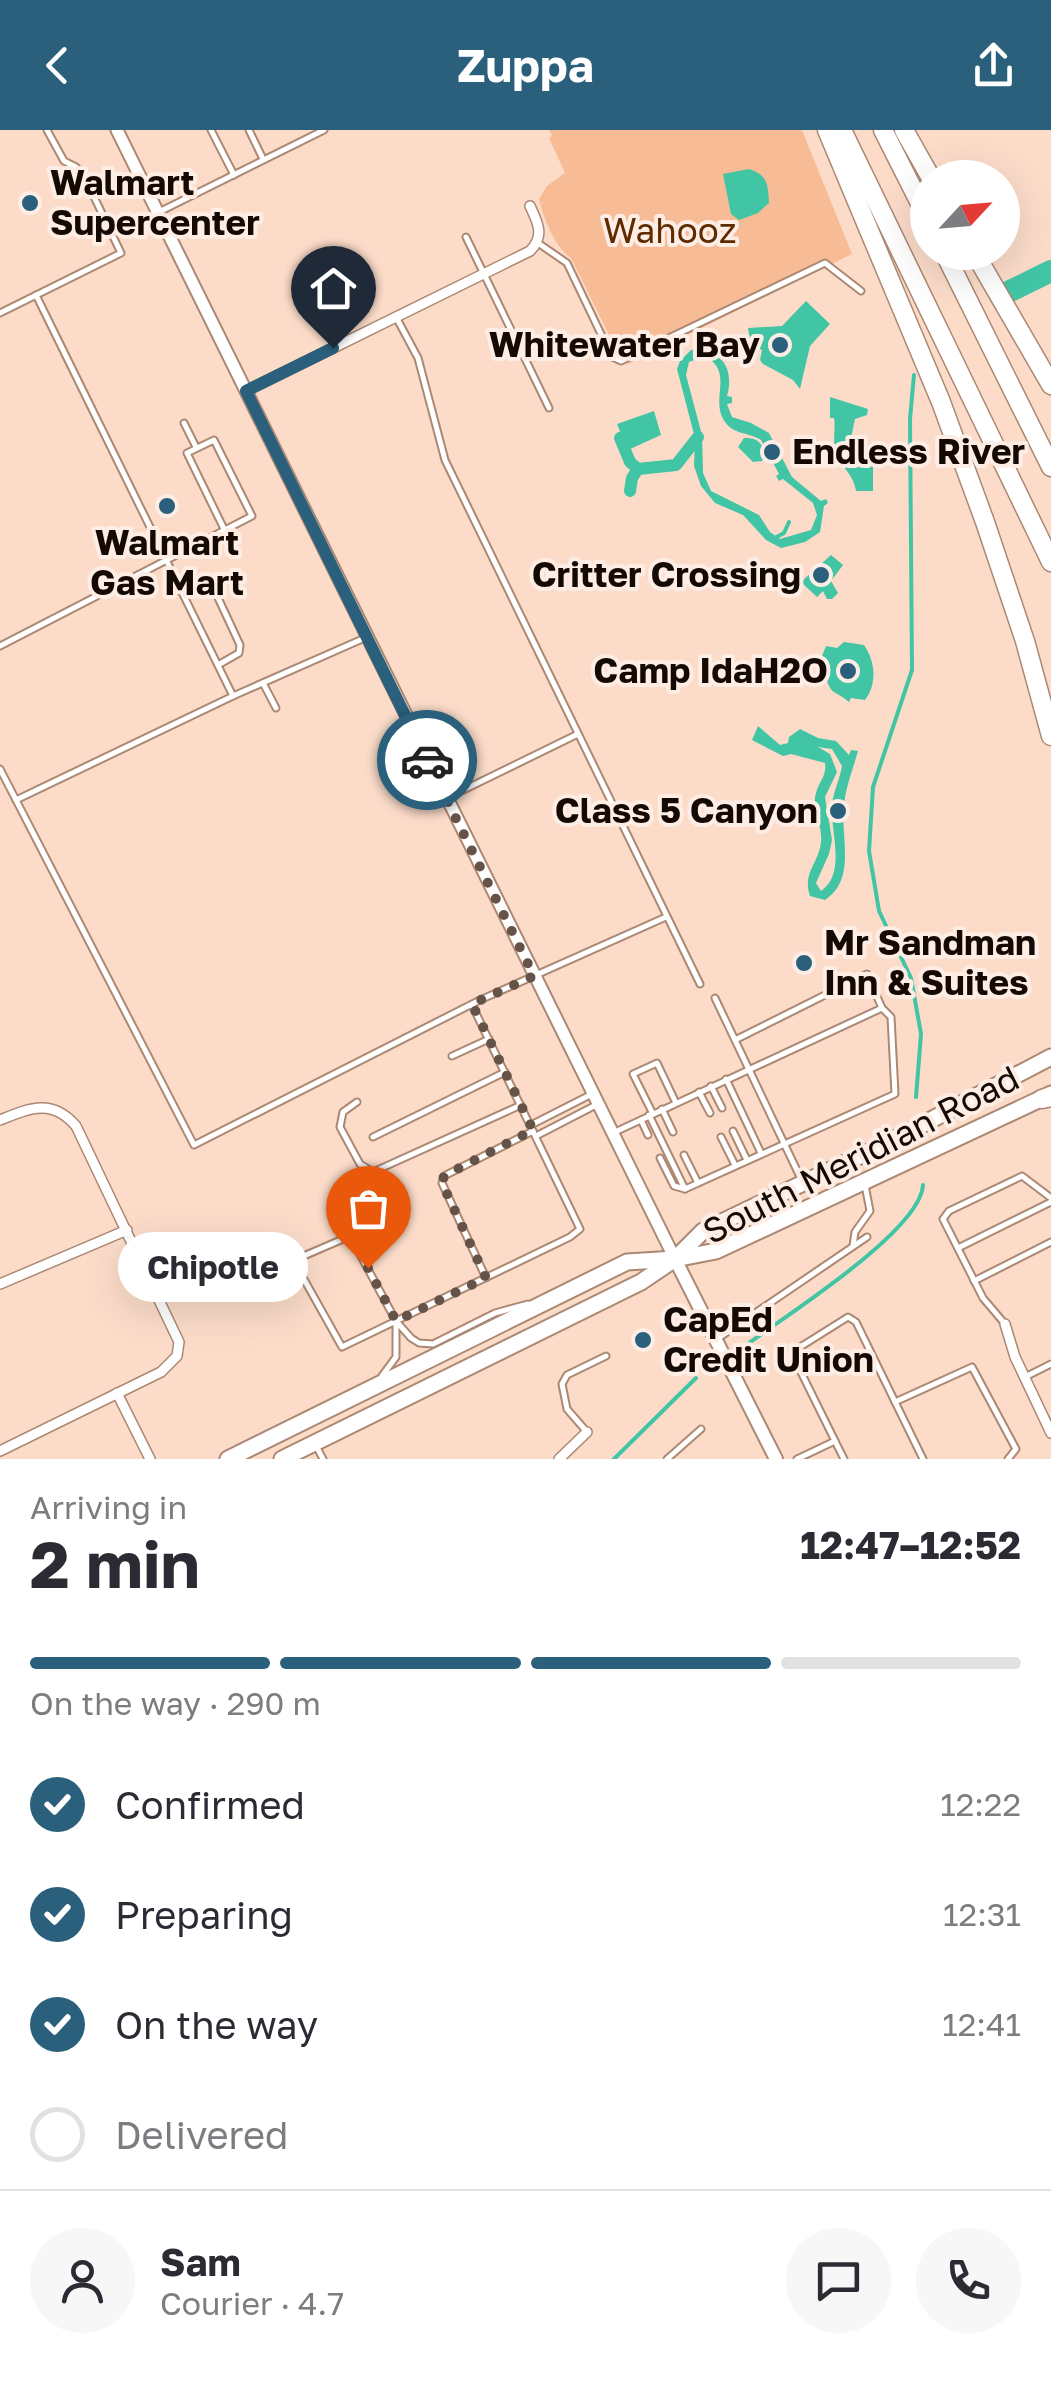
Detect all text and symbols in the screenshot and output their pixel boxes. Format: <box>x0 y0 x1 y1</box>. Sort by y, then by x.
icon: back <box>30 38 85 93</box>
text: Zuppa <box>457 38 594 92</box>
icon: share <box>966 38 1021 93</box>
north arrow <box>910 160 1020 270</box>
map controls <box>910 160 1020 270</box>
place label: Walmart Supercenter <box>50 161 260 243</box>
marker: Walmart Supercenter <box>19 192 41 214</box>
park label: Wahooz <box>603 209 737 251</box>
pin <box>291 246 376 349</box>
icon: home <box>306 261 361 316</box>
place label: Whitewater Bay <box>489 323 760 365</box>
marker: Whitewater Bay <box>769 334 791 356</box>
place label: Endless River <box>792 430 1025 472</box>
marker: Endless River <box>761 441 783 463</box>
marker: Walmart Gas Mart <box>156 495 178 517</box>
place label: Walmart Gas Mart <box>90 521 244 603</box>
place label: Critter Crossing <box>532 553 801 595</box>
marker: Critter Crossing <box>810 564 832 586</box>
place label: Camp IdaH2O <box>593 649 828 691</box>
marker: Camp IdaH2O <box>837 660 859 682</box>
courier <box>377 710 477 810</box>
icon: car <box>400 733 455 788</box>
place label: Class 5 Canyon <box>555 789 818 831</box>
marker: Class 5 Canyon <box>827 800 849 822</box>
place label: Mr Sandman Inn & Suites <box>824 921 1036 1003</box>
marker: Mr Sandman Inn & Suites <box>793 952 815 974</box>
street label: South Meridian Road <box>696 1056 1026 1252</box>
pin <box>326 1166 411 1269</box>
icon: bag <box>341 1181 396 1236</box>
callout: Chipotle <box>118 1233 308 1303</box>
text: Chipotle <box>147 1248 279 1286</box>
place label: CapEd Credit Union <box>663 1298 874 1380</box>
marker: CapEd Credit Union <box>632 1329 654 1351</box>
text: Arriving in <box>30 1488 187 1526</box>
text: 12:47–12:52 <box>800 1522 1021 1567</box>
text: 2 min <box>30 1524 200 1602</box>
text: On the way · 290 m <box>30 1684 321 1722</box>
icon: check <box>30 1777 85 1832</box>
text: Confirmed <box>115 1782 305 1827</box>
text: 12:22 <box>940 1785 1021 1823</box>
icon: check <box>30 1887 85 1942</box>
text: Preparing <box>115 1892 293 1937</box>
text: 12:31 <box>943 1895 1021 1933</box>
icon: check <box>30 1997 85 2052</box>
text: On the way <box>115 2002 318 2047</box>
text: 12:41 <box>942 2005 1021 2043</box>
text: Delivered <box>115 2112 288 2157</box>
button: person <box>30 2228 135 2333</box>
button: chat <box>786 2228 891 2333</box>
button: phone <box>916 2228 1021 2333</box>
text: Sam <box>160 2239 241 2284</box>
text: Courier · 4.7 <box>160 2284 344 2322</box>

